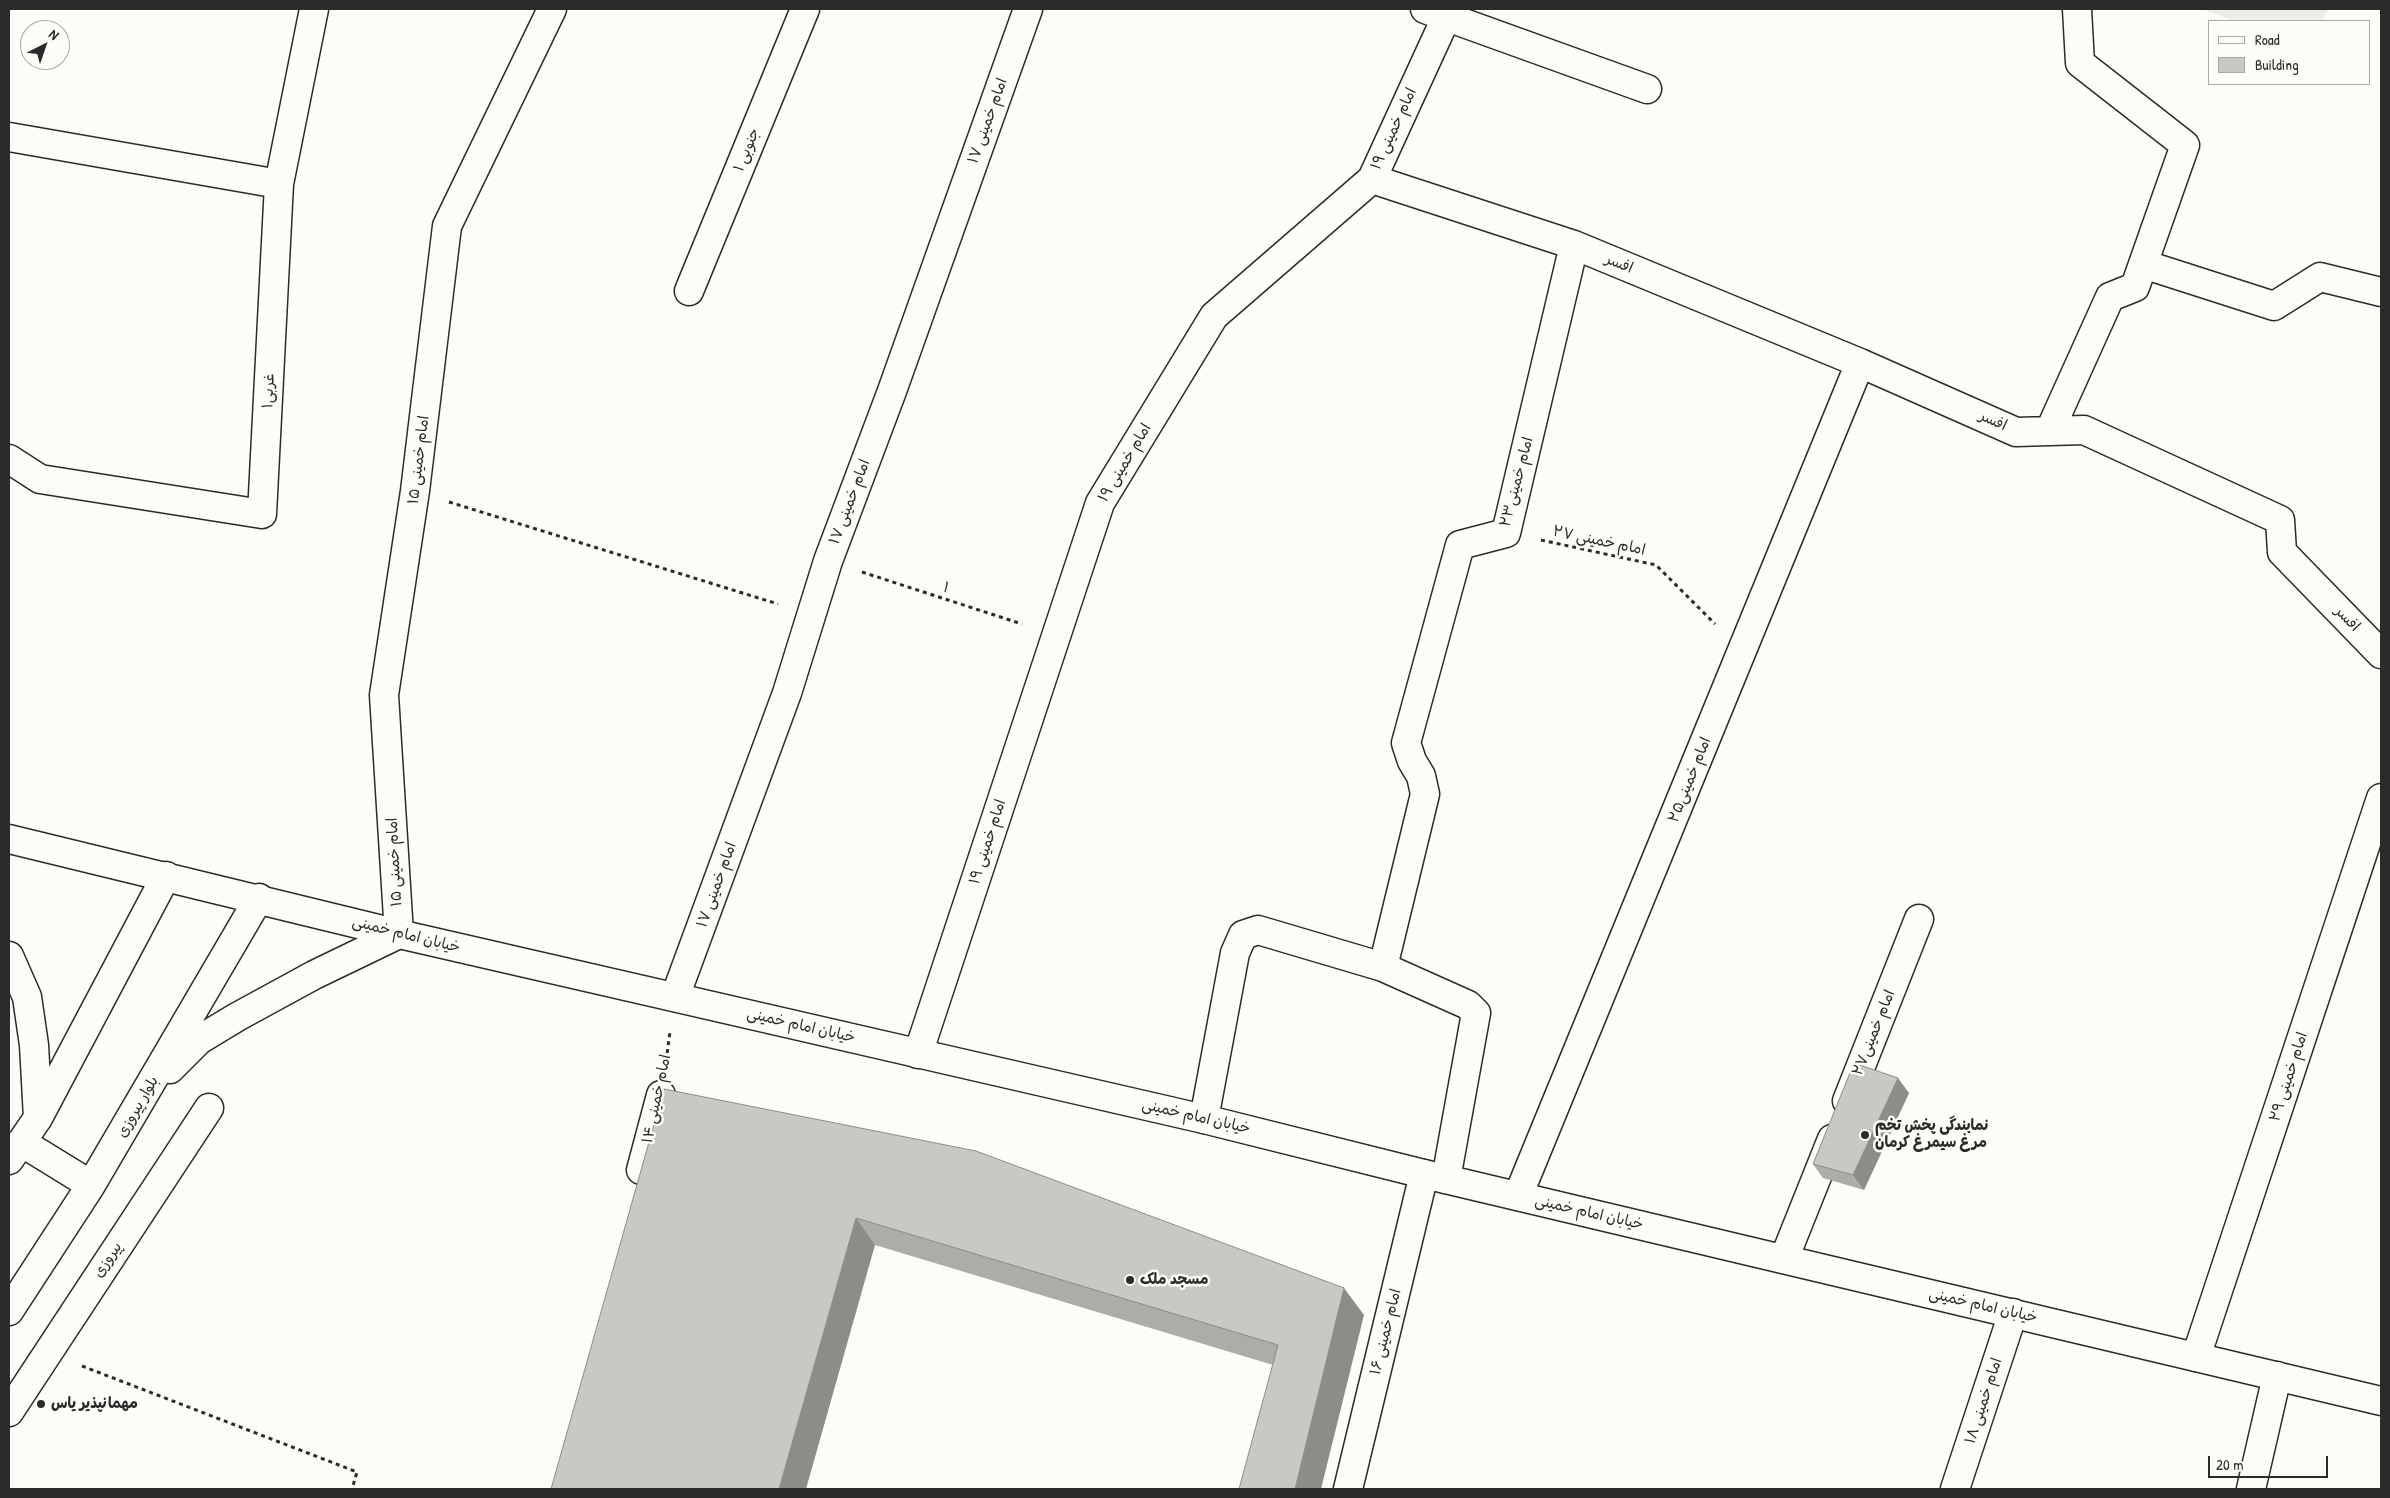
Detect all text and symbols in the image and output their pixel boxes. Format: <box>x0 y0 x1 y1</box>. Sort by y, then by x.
north arrow <box>20 20 70 70</box>
legend <box>2208 20 2370 85</box>
text: N <box>45 24 64 44</box>
text: Road <box>2255 29 2280 50</box>
text: Building <box>2255 54 2299 75</box>
street label: امام خمینی ۱۷ <box>964 76 1012 166</box>
street label: امام خمینی ۱۹ <box>1367 85 1421 173</box>
street label: ۱ جنوبی <box>730 126 764 174</box>
street label: افسر <box>1602 250 1636 278</box>
street label: غربی۱ <box>259 373 279 409</box>
street label: افسر <box>1976 407 2010 435</box>
street label: امام خمینی ۱۵ <box>405 415 433 505</box>
street label: امام خمینی ۱۹ <box>1095 420 1155 506</box>
street label: امام خمینی۲۳ <box>1496 435 1538 529</box>
street label: امام خمینی ۱۷ <box>826 457 874 547</box>
street label: امام خمینی ۲۷ <box>1551 522 1647 560</box>
street label: ۱ <box>941 579 951 597</box>
street label: افسر <box>2331 602 2363 636</box>
street label: امام خمینی۲۵ <box>1665 735 1715 825</box>
street label: امام خمینی ۱۹ <box>966 797 1010 887</box>
street label: امام خمینی ۱۵ <box>384 817 406 907</box>
street label: امام خمینی ۱۷ <box>693 840 741 930</box>
street label: خیابان امام خمینی <box>350 913 462 957</box>
street label: امام خمینی۲۷ <box>1849 988 1899 1078</box>
street label: خیابان امام خمینی <box>745 1005 857 1047</box>
street label: امام خمینی ۲۹ <box>2266 1030 2312 1124</box>
street label: امام خمینی ۱۴ <box>639 1053 675 1145</box>
street label: بلوار پیروزی <box>113 1073 163 1141</box>
street label: خیابان امام خمینی <box>1140 1096 1252 1138</box>
place label: نمایندگی پخش تخم مرغ سیمرغ کرمان <box>1875 1117 1988 1152</box>
marker: نمایندگی پخش تخم مرغ سیمرغ کرمان <box>1859 1129 1871 1141</box>
street label: خیابان امام خمینی <box>1533 1192 1645 1234</box>
street label: پیروزی <box>90 1239 126 1281</box>
place label: مسجد ملک <box>1140 1271 1208 1289</box>
marker: مسجد ملک <box>1124 1274 1136 1286</box>
street label: خیابان امام خمینی <box>1927 1285 2039 1327</box>
street label: امام خمینی ۱۶ <box>1367 1287 1405 1377</box>
street label: امام خمینی ۱۸ <box>1962 1356 2006 1446</box>
place label: مهمانپذیر یاس <box>51 1395 138 1413</box>
marker: مهمانپذیر یاس <box>35 1398 47 1410</box>
scale bar <box>2210 1446 2330 1478</box>
text: 20 m <box>2216 1454 2243 1475</box>

